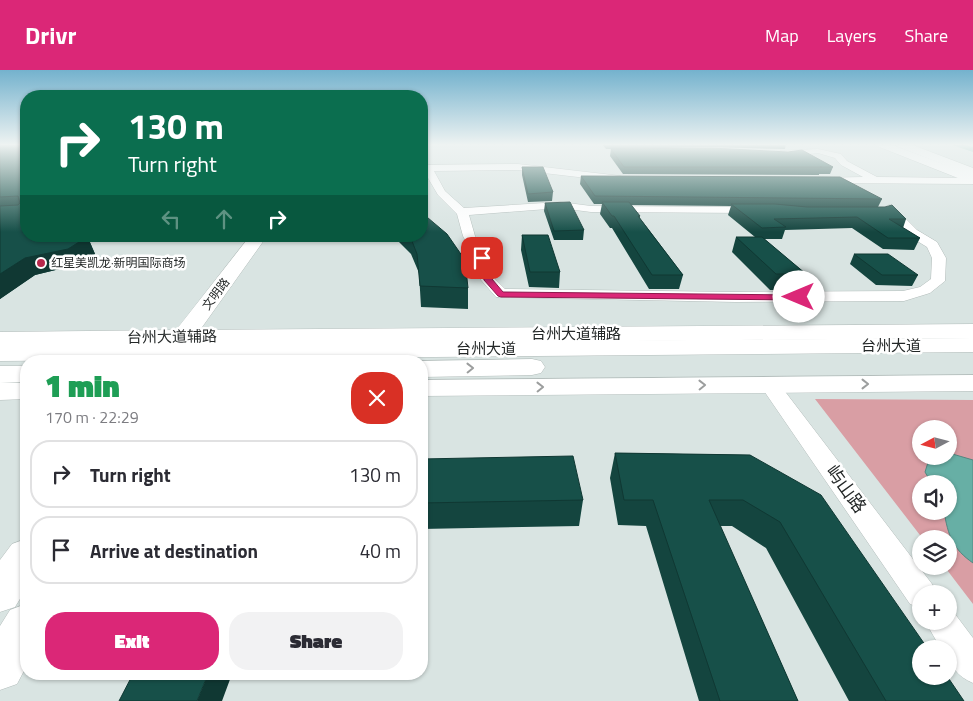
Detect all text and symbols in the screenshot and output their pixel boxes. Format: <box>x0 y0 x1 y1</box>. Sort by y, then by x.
text: Drivr <box>25 17 76 53</box>
text: Map <box>765 22 799 49</box>
text: Layers <box>827 22 876 49</box>
text: Share <box>904 22 948 49</box>
text: 130 m <box>128 99 224 153</box>
icon: right <box>45 110 110 175</box>
text: Turn right <box>128 147 217 181</box>
icon: left <box>157 205 185 233</box>
icon: ahead <box>210 205 238 233</box>
icon: right <box>263 205 291 233</box>
pin <box>461 237 503 279</box>
icon: arrive <box>468 244 496 272</box>
place label: 红星美凯龙·新明国际商场 <box>51 253 186 272</box>
marker: 红星美凯龙·新明国际商场 <box>35 257 47 269</box>
position arrow <box>772 270 824 322</box>
street label: 文明路 <box>197 274 234 314</box>
street label: 台州大道辅路 <box>531 322 621 345</box>
street label: 台州大道辅路 <box>127 324 217 349</box>
street label: 台州大道 <box>861 334 921 357</box>
street label: 台州大道 <box>456 337 516 360</box>
text: 1 min <box>45 363 120 409</box>
one-way arrow <box>466 363 474 373</box>
button: close <box>351 372 403 424</box>
one-way arrow <box>862 379 869 389</box>
one-way arrow <box>699 380 707 390</box>
one-way arrow <box>536 382 544 392</box>
text: 170 m · 22:29 <box>45 405 139 429</box>
north arrow <box>912 420 958 465</box>
map controls <box>912 420 957 685</box>
street label: 屿山路 <box>820 459 873 518</box>
icon: right <box>47 460 75 488</box>
text: Turn right <box>90 460 171 489</box>
text: 130 m <box>349 460 401 489</box>
button: sound <box>912 475 957 520</box>
button: layers <box>912 530 957 575</box>
icon: arrive <box>47 536 75 564</box>
text: Arrive at destination <box>90 536 258 565</box>
text: 40 m <box>360 536 401 565</box>
button: + <box>912 585 957 630</box>
button: Exit <box>45 612 219 670</box>
button: Share <box>229 612 403 670</box>
button: − <box>912 640 957 685</box>

